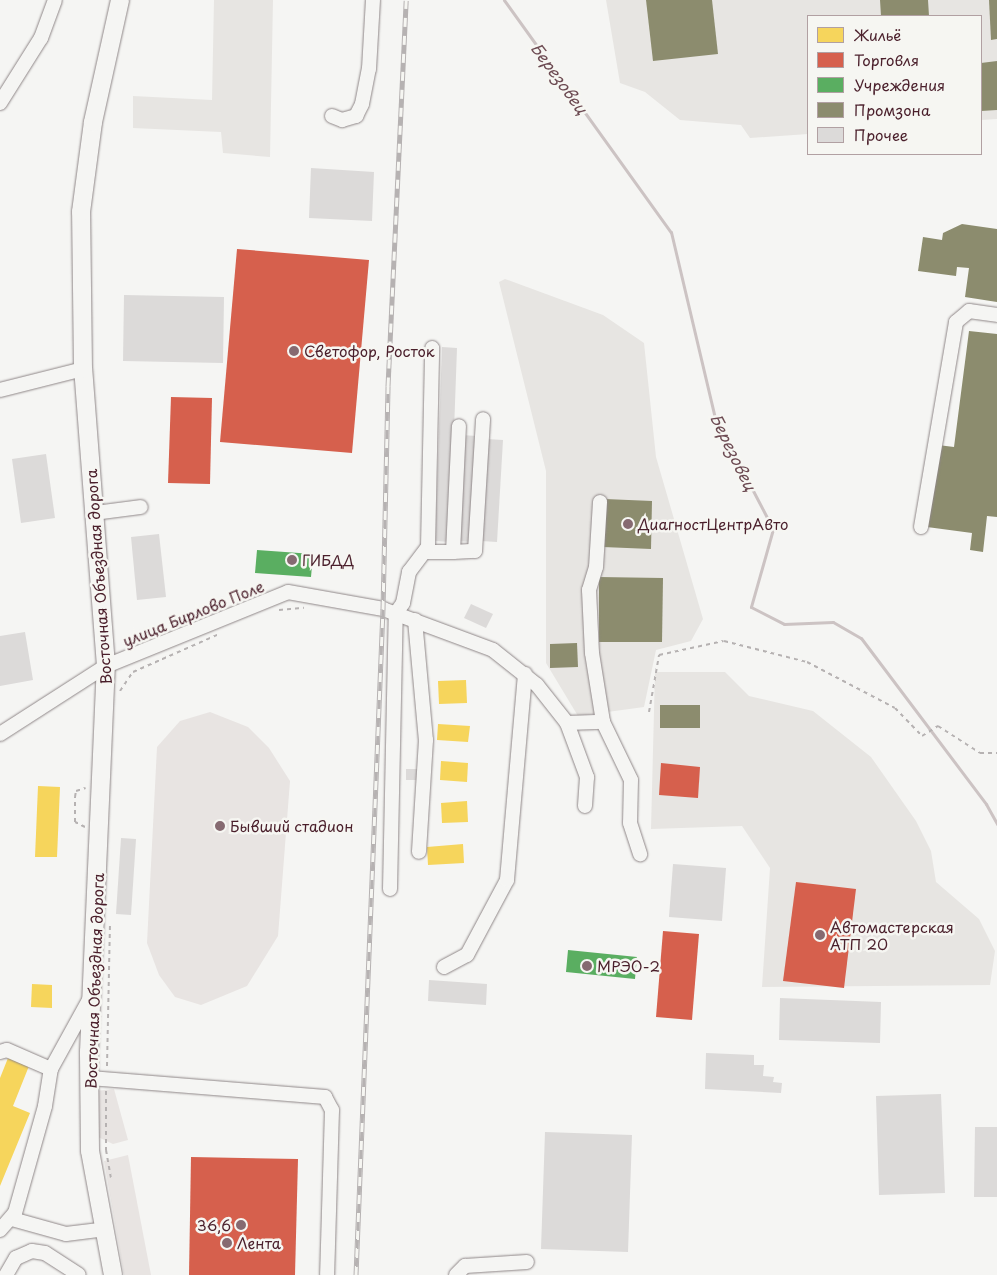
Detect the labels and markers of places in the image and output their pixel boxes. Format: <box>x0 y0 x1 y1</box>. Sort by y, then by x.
place label: Светофор, Росток <box>304 342 435 360</box>
marker: Светофор, Росток <box>288 345 300 357</box>
place label: ДиагностЦентрАвто <box>638 515 788 533</box>
marker: ДиагностЦентрАвто <box>622 518 634 530</box>
place label: ГИБДД <box>302 551 354 569</box>
marker: ГИБДД <box>286 554 298 566</box>
place label: Бывший стадион <box>230 817 354 835</box>
marker: Бывший стадион <box>214 820 226 832</box>
place label: Автомастерская АТП 20 <box>830 917 954 952</box>
marker: Автомастерская АТП 20 <box>814 929 826 941</box>
place label: МРЭО-2 <box>597 957 660 975</box>
marker: МРЭО-2 <box>581 960 593 972</box>
place label: 36,6 <box>197 1216 231 1234</box>
marker: 36,6 <box>235 1219 247 1231</box>
place label: Лента <box>237 1234 281 1252</box>
marker: Лента <box>221 1237 233 1249</box>

